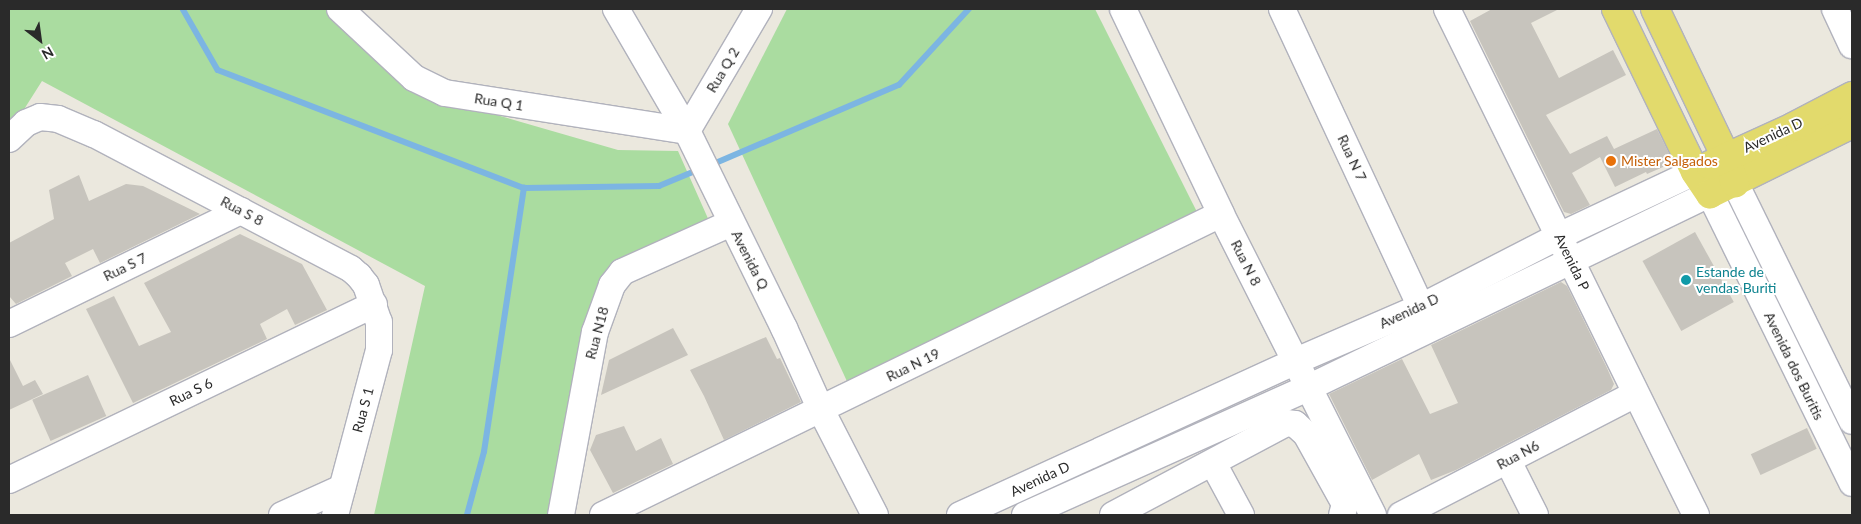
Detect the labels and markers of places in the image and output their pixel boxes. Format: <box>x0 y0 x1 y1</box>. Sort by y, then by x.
place label: Mister Salgados <box>1621 153 1718 169</box>
marker: Mister Salgados <box>1605 155 1617 167</box>
place label: Estande de vendas Buriti <box>1696 264 1776 296</box>
marker: Estande de vendas Buriti <box>1680 274 1692 286</box>

